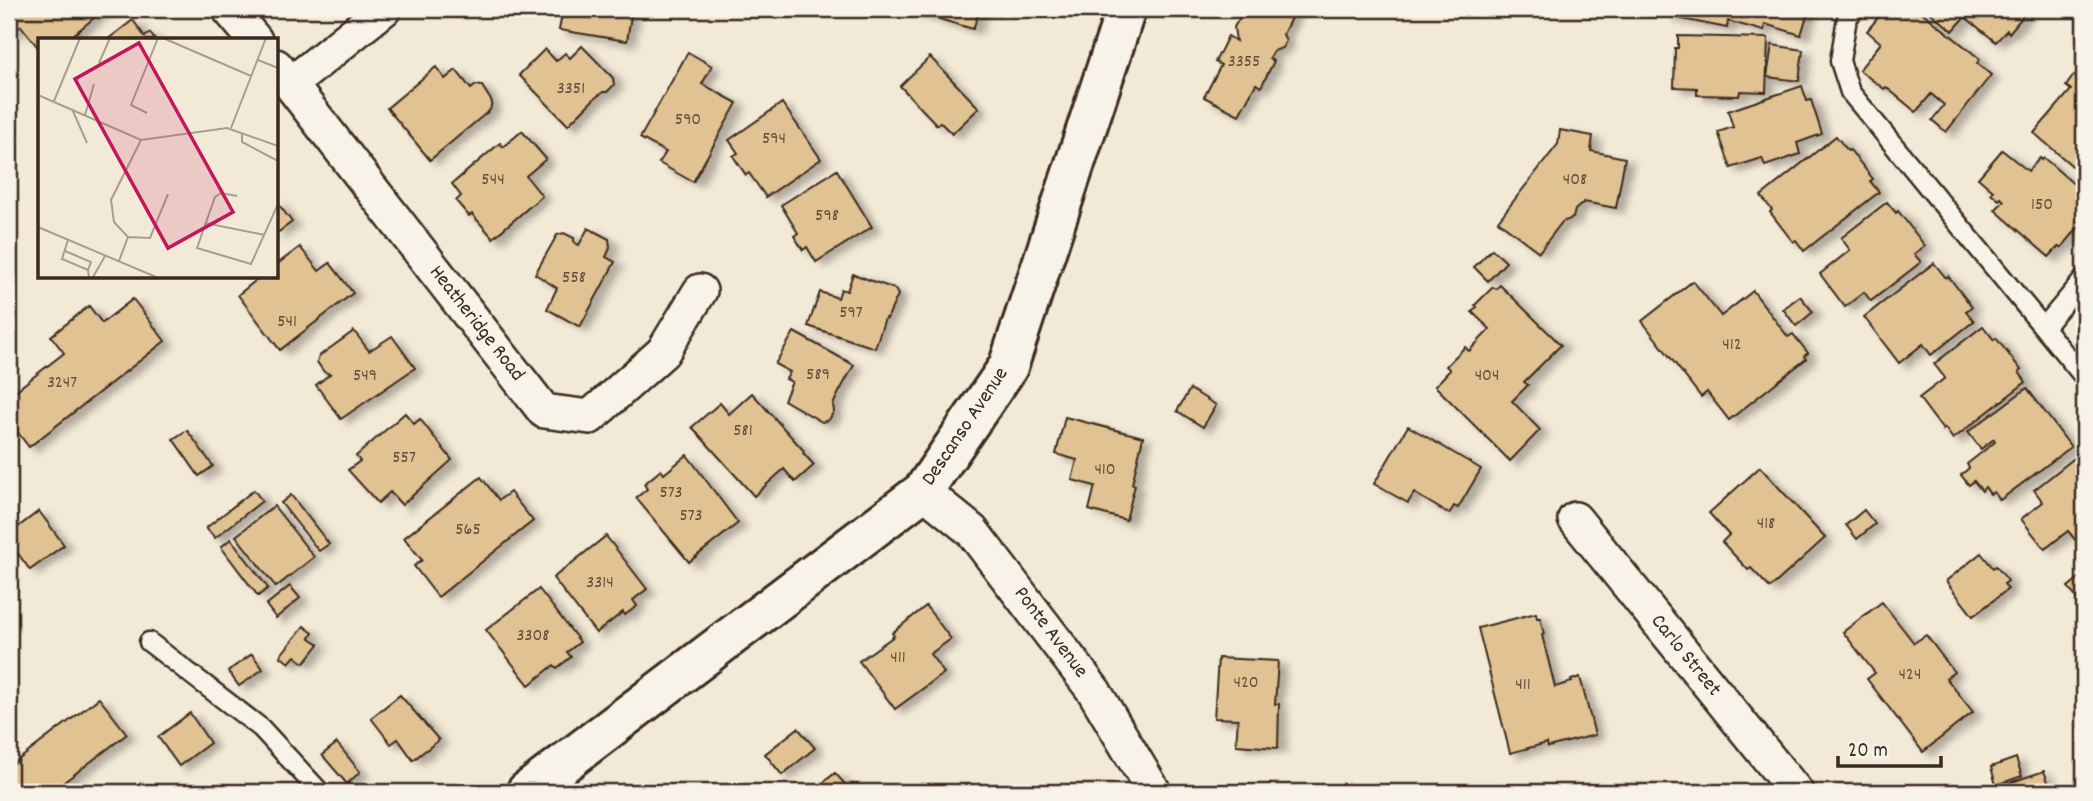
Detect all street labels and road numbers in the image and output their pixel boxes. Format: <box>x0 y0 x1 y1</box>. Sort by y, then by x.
street label: Heatheridge Road <box>421 259 531 389</box>
street label: Descanso Avenue <box>915 362 1017 492</box>
street label: Ponte Avenue <box>1006 581 1094 685</box>
street label: Carlo Street <box>1642 608 1728 704</box>

